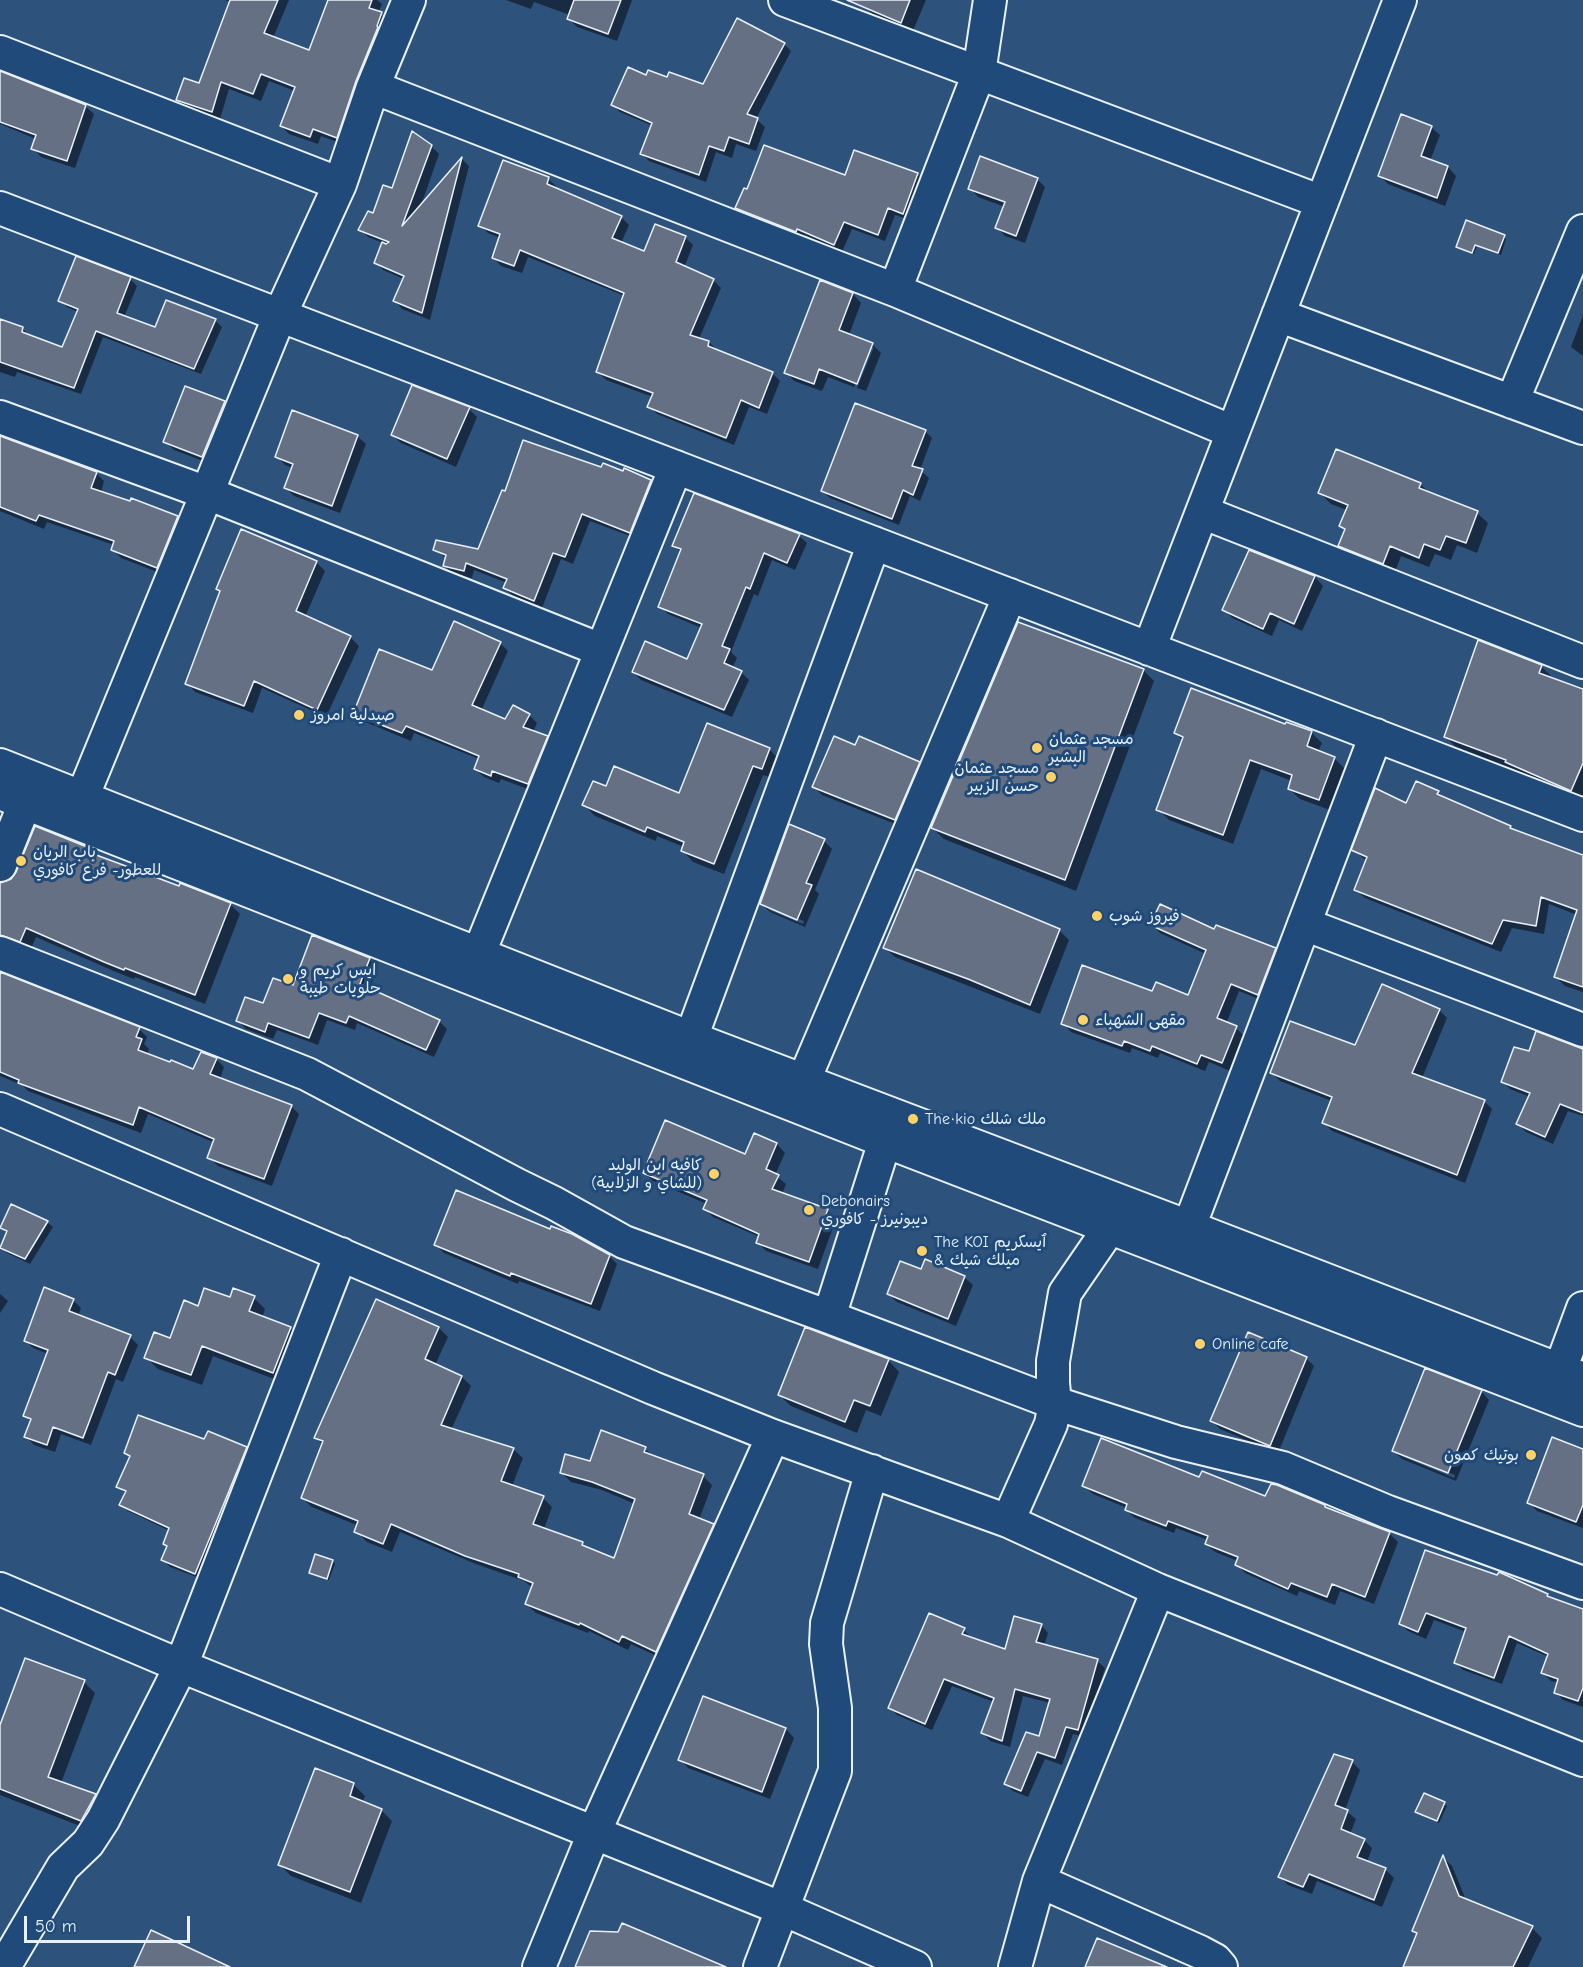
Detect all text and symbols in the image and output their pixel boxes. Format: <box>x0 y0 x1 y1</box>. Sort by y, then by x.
place label: صيدلية امروز <box>311 705 395 725</box>
marker: صيدلية امروز <box>292 708 306 722</box>
place label: مسجد عثمان البشير <box>1049 729 1134 767</box>
marker: مسجد عثمان البشير <box>1030 741 1044 755</box>
place label: مسجد عثمان حسن الزبير <box>954 758 1039 796</box>
marker: مسجد عثمان حسن الزبير <box>1044 770 1058 784</box>
place label: باب الريان للعطور- فرع كافوري <box>33 842 161 880</box>
marker: باب الريان للعطور- فرع كافوري <box>14 854 28 868</box>
place label: فيروز شوب <box>1109 906 1180 926</box>
marker: فيروز شوب <box>1090 909 1104 923</box>
place label: ايس كريم و حلويات طيبة <box>300 960 381 998</box>
marker: ايس كريم و حلويات طيبة <box>281 972 295 986</box>
place label: مقهى الشهباء <box>1095 1010 1185 1030</box>
marker: مقهى الشهباء <box>1076 1013 1090 1027</box>
place label: The kio ملك شلك <box>925 1109 1046 1129</box>
marker: The kio ملك شلك <box>906 1112 920 1126</box>
place label: كافيه ابن الوليد (للشاي و الزلابية) <box>591 1155 702 1193</box>
marker: كافيه ابن الوليد (للشاي و الزلابية) <box>707 1167 721 1181</box>
place label: Debonairs ديبونيرز - كافوري <box>821 1191 928 1229</box>
marker: Debonairs ديبونيرز - كافوري <box>802 1203 816 1217</box>
place label: The KOI ٱيسكريم & ميلك شيك <box>934 1232 1046 1270</box>
marker: The KOI ٱيسكريم & ميلك شيك <box>915 1244 929 1258</box>
place label: Online cafe <box>1212 1334 1289 1354</box>
marker: Online cafe <box>1193 1337 1207 1351</box>
place label: بوتيك كمون <box>1444 1445 1519 1465</box>
marker: بوتيك كمون <box>1524 1448 1538 1462</box>
scale bar <box>27 1904 194 1942</box>
text: 50 m <box>35 1916 77 1937</box>

